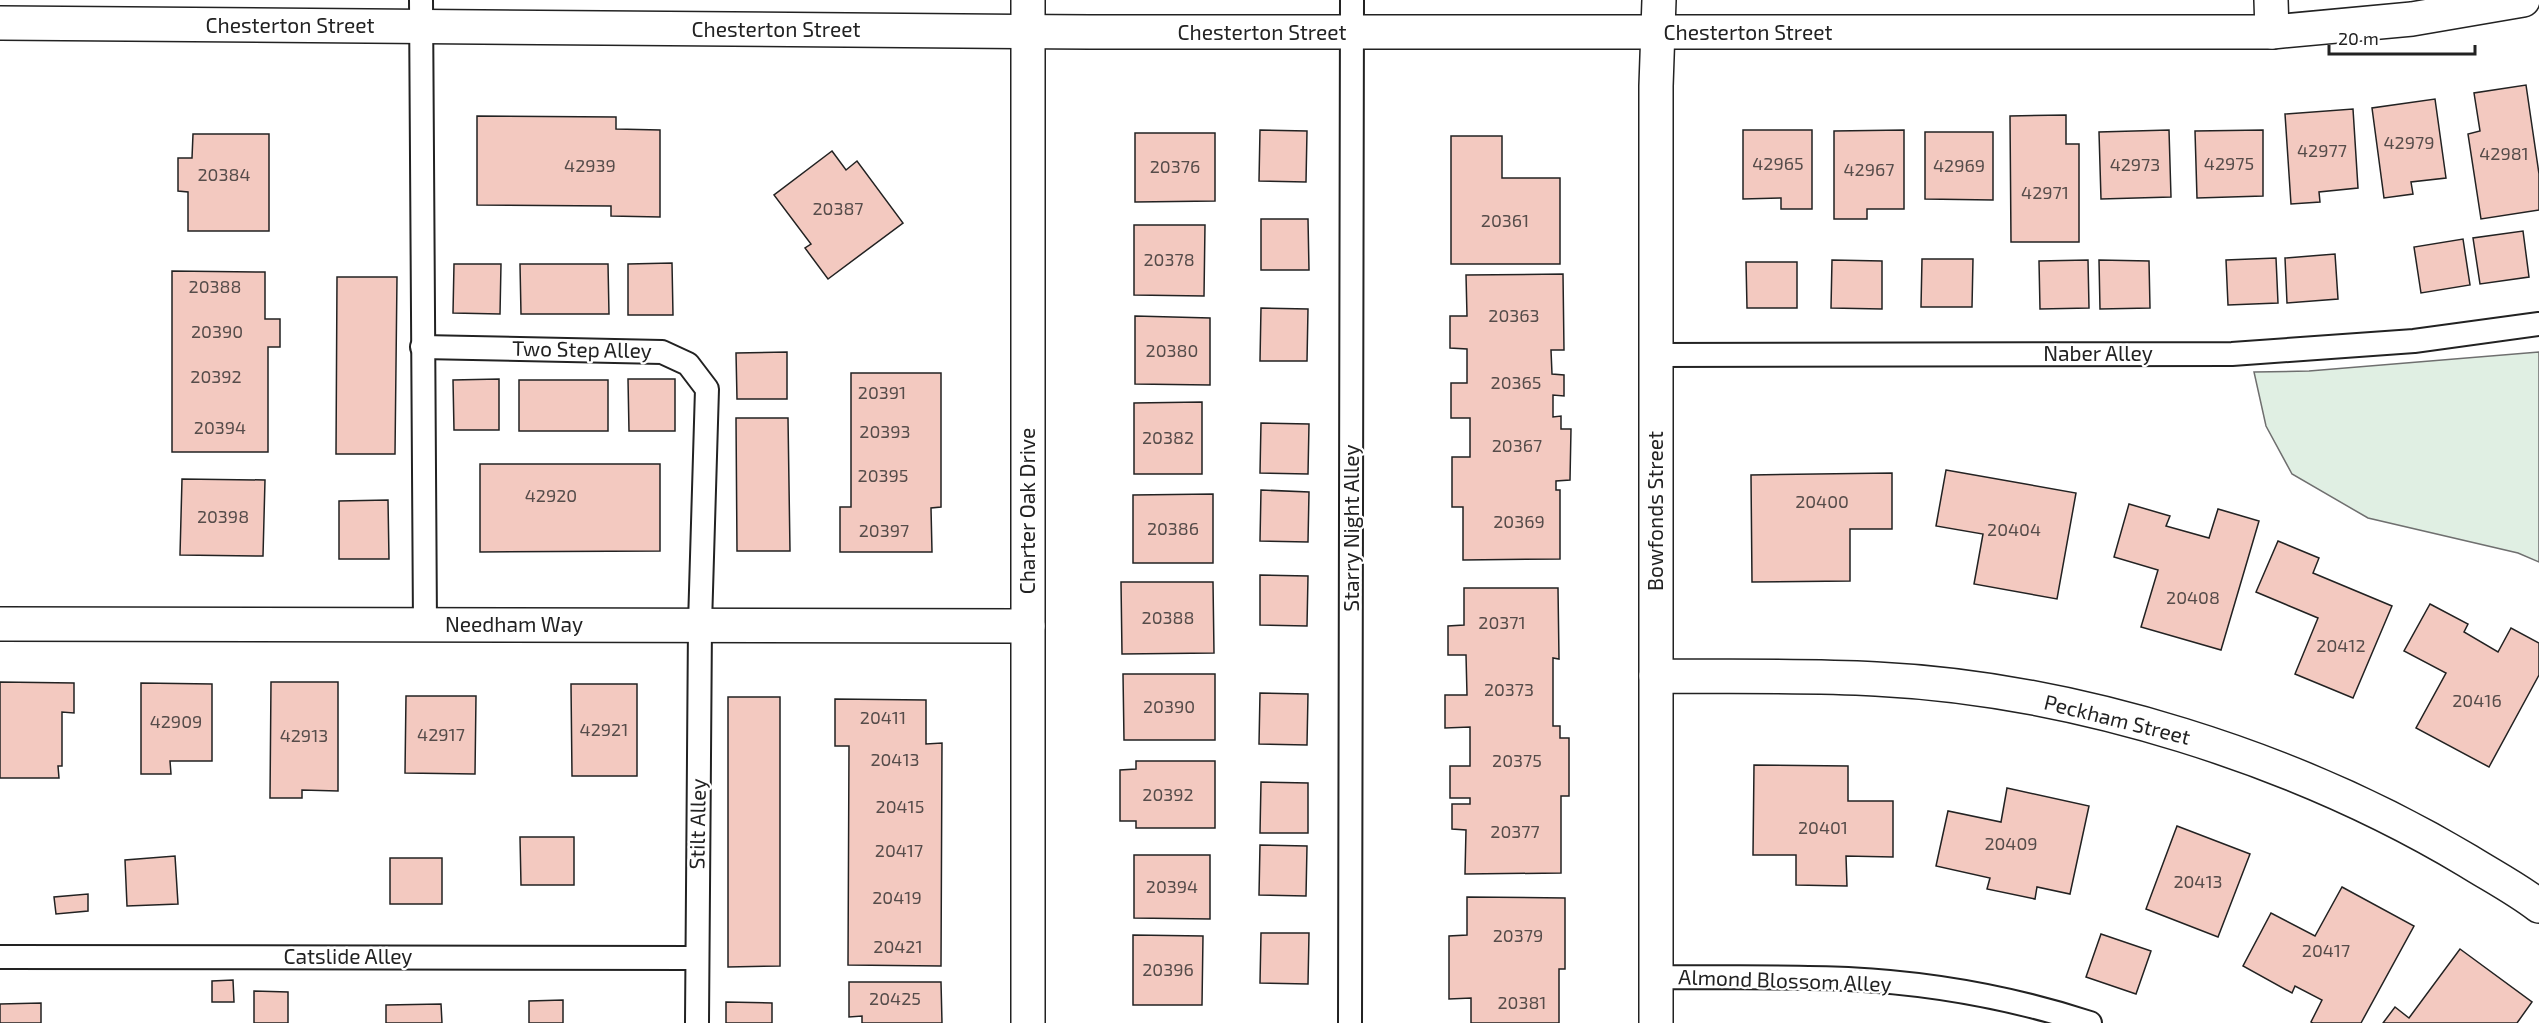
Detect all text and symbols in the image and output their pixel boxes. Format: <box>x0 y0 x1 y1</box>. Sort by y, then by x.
street label: Chesterton Street <box>206 12 375 37</box>
street label: Chesterton Street <box>692 16 861 41</box>
scale bar <box>2329 18 2474 56</box>
street label: Chesterton Street <box>1178 19 1347 44</box>
street label: Chesterton Street <box>1664 19 1833 44</box>
text: 20 m <box>2338 27 2379 49</box>
house number: 42979 <box>2384 131 2435 153</box>
house number: 42977 <box>2297 139 2347 161</box>
house number: 42981 <box>2479 142 2529 164</box>
house number: 42965 <box>1752 152 1804 174</box>
house number: 42975 <box>2204 152 2254 174</box>
house number: 42973 <box>2110 153 2160 175</box>
house number: 42939 <box>564 154 616 176</box>
house number: 42969 <box>1933 154 1985 176</box>
house number: 20376 <box>1150 155 1200 177</box>
house number: 42967 <box>1844 158 1895 180</box>
house number: 20384 <box>198 163 250 185</box>
house number: 42971 <box>2021 181 2069 203</box>
house number: 20387 <box>812 197 864 219</box>
house number: 20361 <box>1481 209 1529 231</box>
house number: 20378 <box>1143 248 1195 270</box>
house number: 20388 <box>189 275 241 297</box>
house number: 20363 <box>1488 304 1540 326</box>
house number: 20390 <box>191 320 243 342</box>
street label: Two Step Alley <box>512 335 652 362</box>
house number: 20380 <box>1146 339 1198 361</box>
street label: Naber Alley <box>2043 340 2153 365</box>
house number: 20392 <box>190 365 242 387</box>
house number: 20365 <box>1491 371 1541 393</box>
house number: 20391 <box>858 381 906 403</box>
house number: 20394 <box>194 416 246 438</box>
house number: 20393 <box>859 420 911 442</box>
house number: 20382 <box>1142 426 1194 448</box>
street label: Charter Oak Drive <box>1014 428 1039 594</box>
street label: Bowfonds Street <box>1642 431 1667 591</box>
house number: 20367 <box>1492 434 1542 456</box>
street label: Starry Night Alley <box>1338 444 1363 612</box>
house number: 20395 <box>858 464 908 486</box>
house number: 42920 <box>525 484 577 506</box>
house number: 20400 <box>1795 490 1849 512</box>
house number: 20398 <box>197 505 249 527</box>
house number: 20369 <box>1493 510 1545 532</box>
house number: 20386 <box>1147 517 1199 539</box>
house number: 20404 <box>1987 518 2041 540</box>
house number: 20397 <box>859 519 909 541</box>
house number: 20408 <box>2166 586 2220 608</box>
house number: 20388 <box>1142 606 1194 628</box>
street label: Needham Way <box>445 611 583 636</box>
house number: 20371 <box>1478 611 1526 633</box>
house number: 20412 <box>2316 634 2366 656</box>
house number: 20373 <box>1484 678 1534 700</box>
street label: Peckham Street <box>2042 688 2193 749</box>
house number: 20416 <box>2452 689 2502 711</box>
house number: 20390 <box>1143 695 1195 717</box>
house number: 20411 <box>860 706 906 728</box>
house number: 42909 <box>150 710 202 732</box>
house number: 42921 <box>580 718 628 740</box>
house number: 42917 <box>417 723 465 745</box>
house number: 42913 <box>280 724 328 746</box>
house number: 20413 <box>870 748 920 770</box>
house number: 20375 <box>1492 749 1542 771</box>
street label: Stilt Alley <box>683 778 710 870</box>
house number: 20392 <box>1142 783 1194 805</box>
house number: 20415 <box>876 795 924 817</box>
house number: 20401 <box>1798 816 1848 838</box>
house number: 20377 <box>1490 820 1540 842</box>
house number: 20409 <box>1984 832 2038 854</box>
house number: 20417 <box>875 839 923 861</box>
house number: 20413 <box>2173 870 2223 892</box>
house number: 20394 <box>1146 875 1198 897</box>
house number: 20419 <box>872 886 922 908</box>
house number: 20379 <box>1493 924 1543 946</box>
house number: 20421 <box>873 935 923 957</box>
house number: 20417 <box>2302 939 2350 961</box>
street label: Catslide Alley <box>284 943 412 968</box>
house number: 20396 <box>1142 958 1194 980</box>
street label: Almond Blossom Alley <box>1678 963 1892 996</box>
house number: 20425 <box>869 987 921 1009</box>
house number: 20381 <box>1497 991 1547 1013</box>

